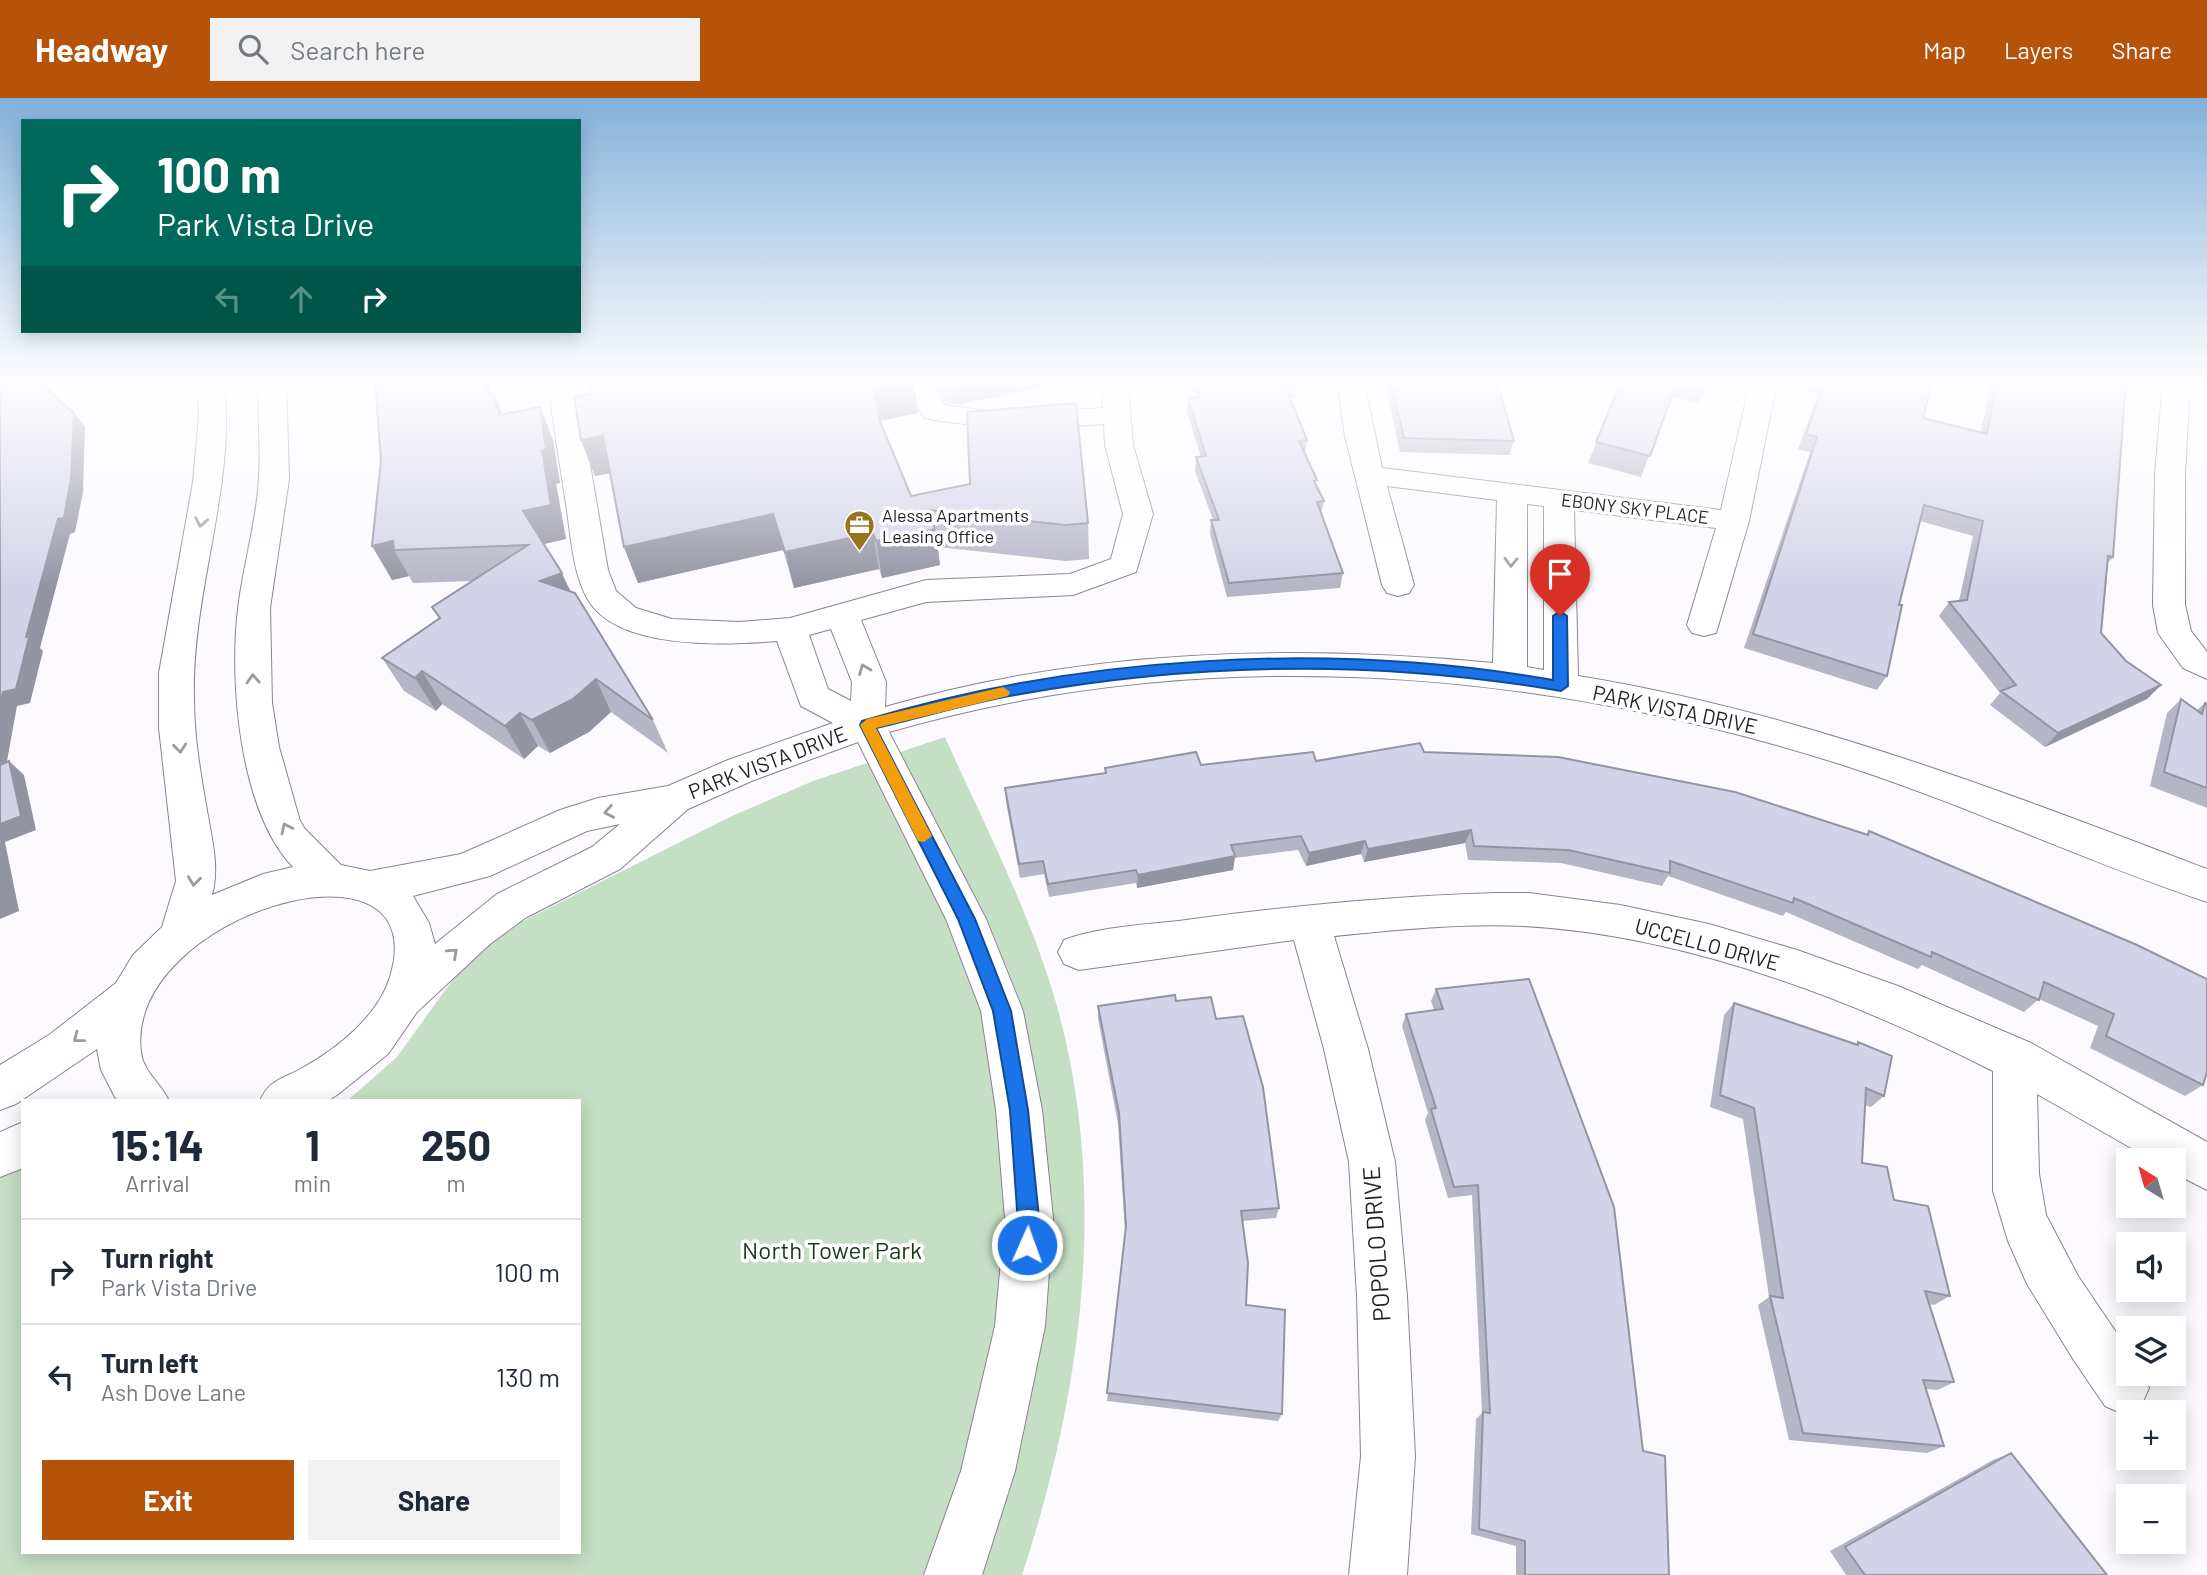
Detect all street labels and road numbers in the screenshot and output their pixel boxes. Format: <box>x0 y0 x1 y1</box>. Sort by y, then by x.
street label: EBONY SKY PLACE <box>1560 488 1710 528</box>
street label: PARK VISTA DRIVE <box>1591 679 1760 738</box>
street label: PARK VISTA DRIVE <box>685 720 850 803</box>
street label: UCCELLO DRIVE <box>1632 912 1782 975</box>
street label: POPOLO DRIVE <box>1356 1165 1395 1323</box>

